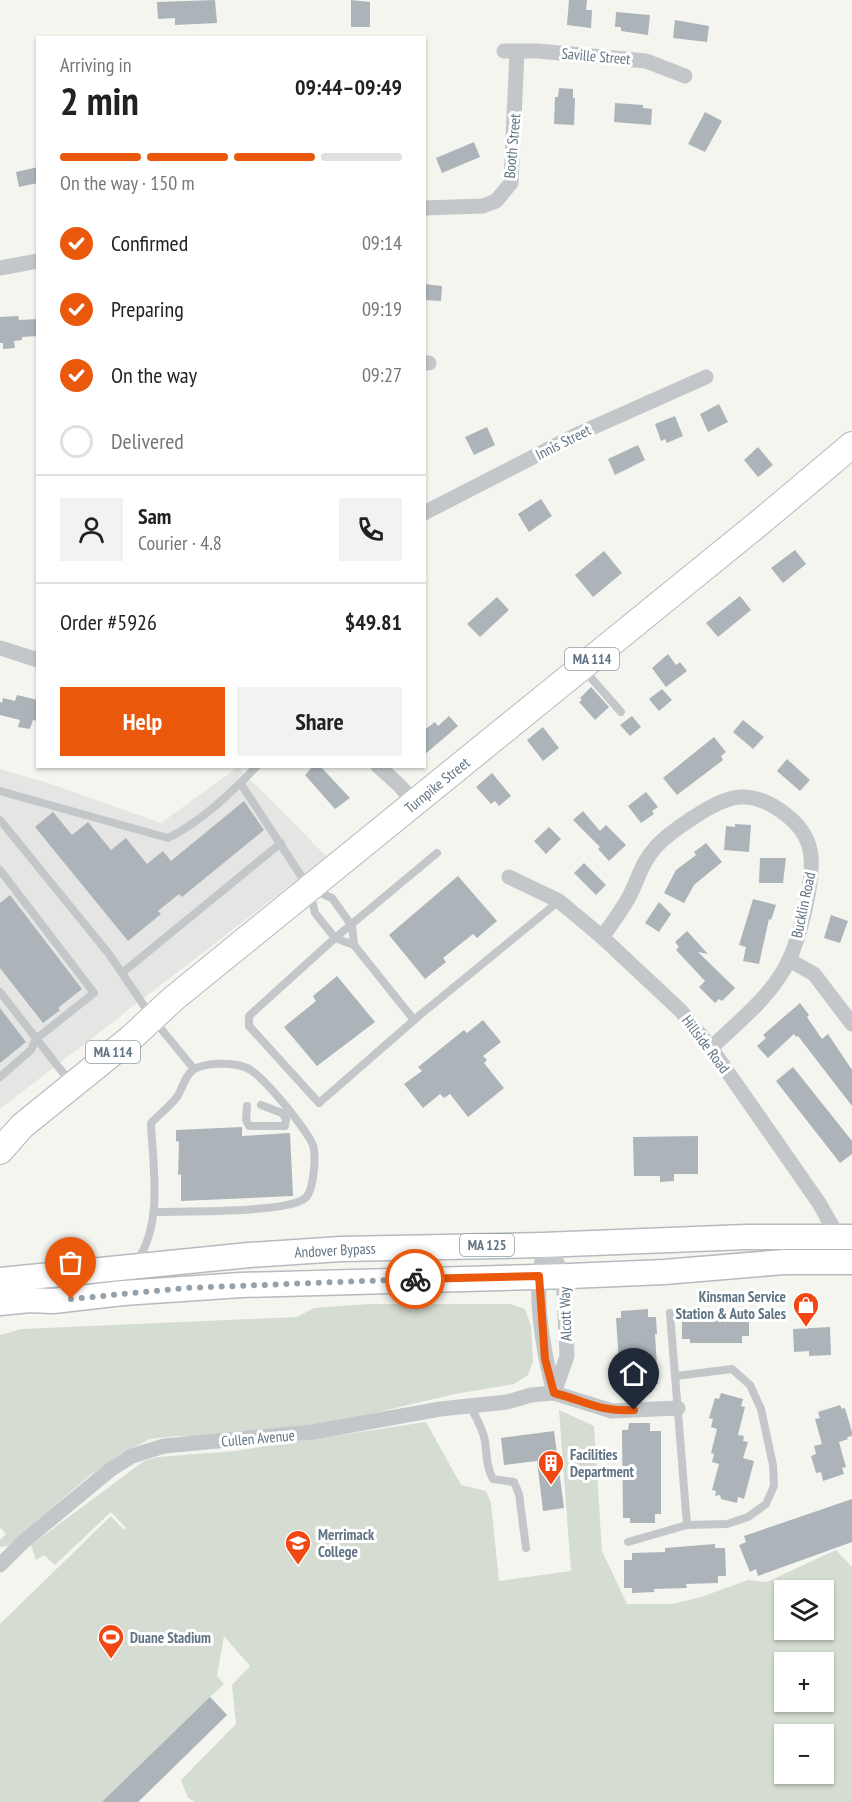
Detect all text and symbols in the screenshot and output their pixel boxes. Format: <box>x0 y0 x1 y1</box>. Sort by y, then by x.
street label: Saville Street <box>561 44 631 68</box>
text: Arriving in <box>60 52 132 78</box>
text: 09:44–09:49 <box>295 73 402 101</box>
text: 2 min <box>60 75 139 126</box>
street label: Booth Street <box>500 113 524 179</box>
text: On the way · 150 m <box>60 170 195 196</box>
icon: check <box>60 227 93 260</box>
text: Confirmed <box>111 229 188 257</box>
text: 09:14 <box>362 230 402 256</box>
icon: check <box>60 293 93 326</box>
text: Preparing <box>111 295 184 323</box>
text: 09:19 <box>362 296 402 322</box>
icon: check <box>60 359 93 392</box>
text: On the way <box>111 361 197 389</box>
text: 09:27 <box>362 362 402 388</box>
street label: Innis Street <box>532 420 594 464</box>
text: Delivered <box>111 427 184 455</box>
button: person <box>60 498 123 561</box>
button: phone <box>339 498 402 561</box>
text: Sam <box>138 502 171 530</box>
text: Courier · 4.8 <box>138 530 222 556</box>
text: Order #5926 <box>60 608 157 636</box>
text: $49.81 <box>345 608 402 636</box>
road number: MA 114 <box>565 648 619 670</box>
button: Help <box>60 687 225 756</box>
button: Share <box>237 687 402 756</box>
street label: Turnpike Street <box>401 753 473 817</box>
street label: Bucklin Road <box>787 870 819 940</box>
street label: Hillside Road <box>678 1011 734 1077</box>
road number: MA 114 <box>86 1041 140 1063</box>
road number: MA 125 <box>460 1234 514 1256</box>
pin <box>45 1237 96 1299</box>
street label: Andover Bypass <box>294 1238 376 1262</box>
icon: bag <box>54 1246 87 1279</box>
courier <box>385 1249 445 1309</box>
icon: bike <box>399 1263 432 1296</box>
street label: Alcott Way <box>555 1286 575 1342</box>
place label: Kinsman Service Station & Auto Sales <box>676 1287 786 1323</box>
shop icon: Kinsman Service Station & Auto Sales <box>791 1290 821 1328</box>
pin <box>608 1348 659 1410</box>
icon: home <box>617 1357 650 1390</box>
street label: Cullen Avenue <box>220 1425 296 1451</box>
place label: Facilities Department <box>570 1445 635 1481</box>
building icon: Facilities Department <box>536 1448 566 1486</box>
place label: Merrimack College <box>318 1525 375 1561</box>
school or university icon: Merrimack College <box>283 1528 313 1566</box>
map controls <box>774 1580 834 1784</box>
button: layers <box>774 1580 834 1640</box>
sports icon: Duane Stadium <box>96 1622 126 1660</box>
place label: Duane Stadium <box>130 1628 211 1647</box>
button: + <box>774 1652 834 1712</box>
button: − <box>774 1724 834 1784</box>

